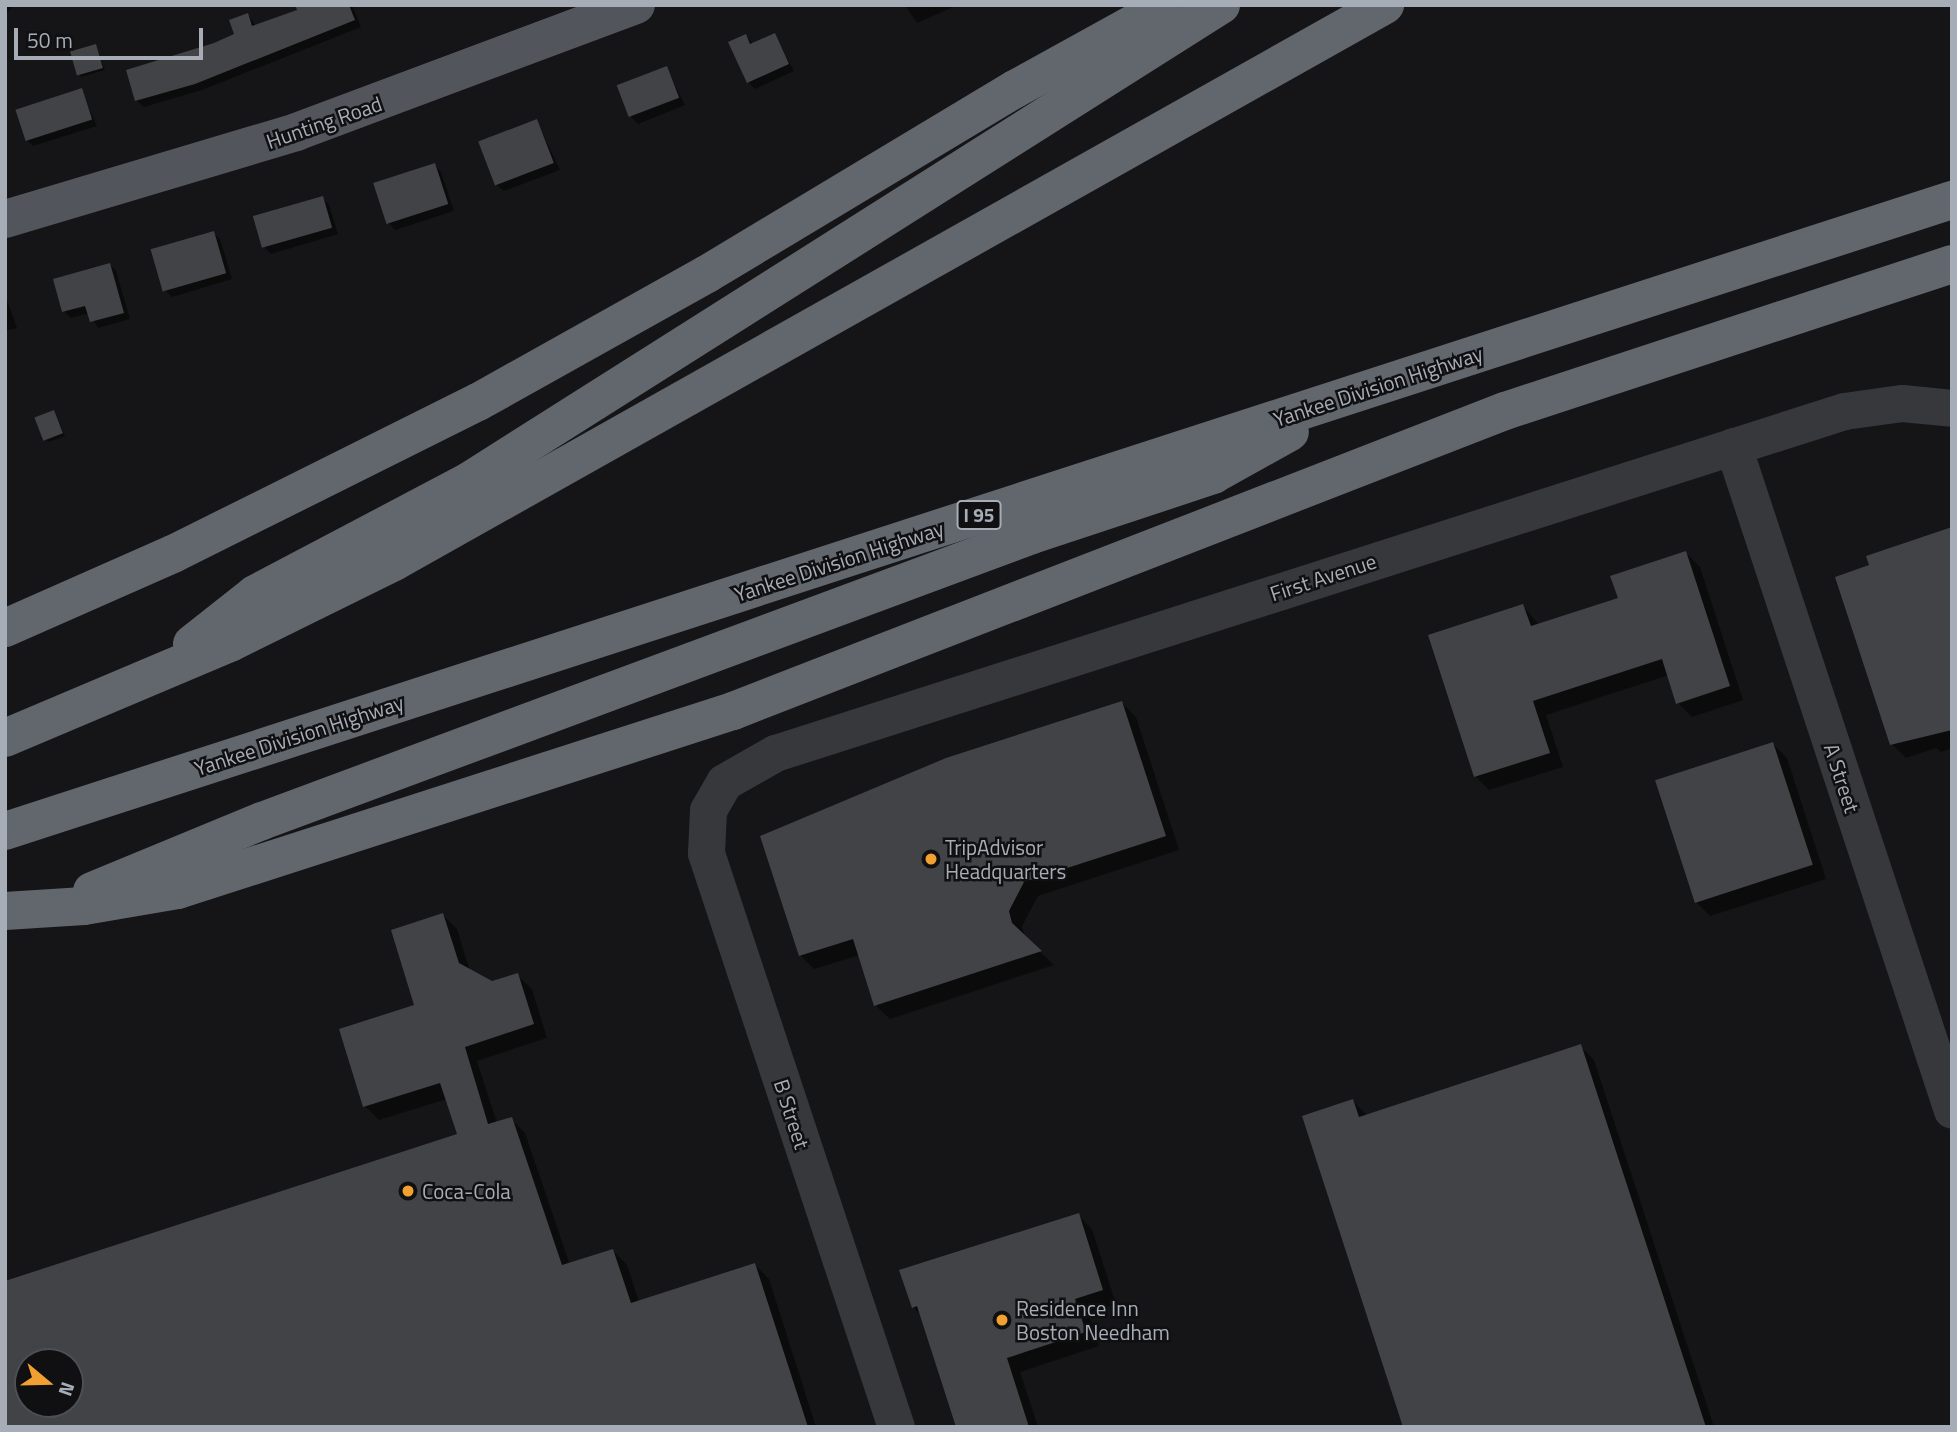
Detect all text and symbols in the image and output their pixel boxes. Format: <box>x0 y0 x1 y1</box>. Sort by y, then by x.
scale bar <box>18 14 206 58</box>
text: 50 m <box>27 24 73 56</box>
street label: Hunting Road <box>263 90 385 154</box>
street label: Yankee Division Highway <box>1270 340 1486 432</box>
road number: I 95 <box>956 500 1002 530</box>
street label: Yankee Division Highway <box>731 515 947 607</box>
street label: First Avenue <box>1267 548 1379 606</box>
street label: Yankee Division Highway <box>191 689 407 781</box>
street label: A Street <box>1819 740 1865 816</box>
place label: TripAdvisor Headquarters <box>945 834 1066 884</box>
marker: TripAdvisor Headquarters <box>923 851 939 867</box>
street label: B Street <box>769 1076 815 1152</box>
place label: Coca-Cola <box>422 1178 511 1204</box>
marker: Coca-Cola <box>400 1183 416 1199</box>
place label: Residence Inn Boston Needham <box>1016 1295 1170 1345</box>
marker: Residence Inn Boston Needham <box>994 1312 1010 1328</box>
north arrow <box>14 1348 84 1418</box>
text: N <box>52 1378 83 1400</box>

